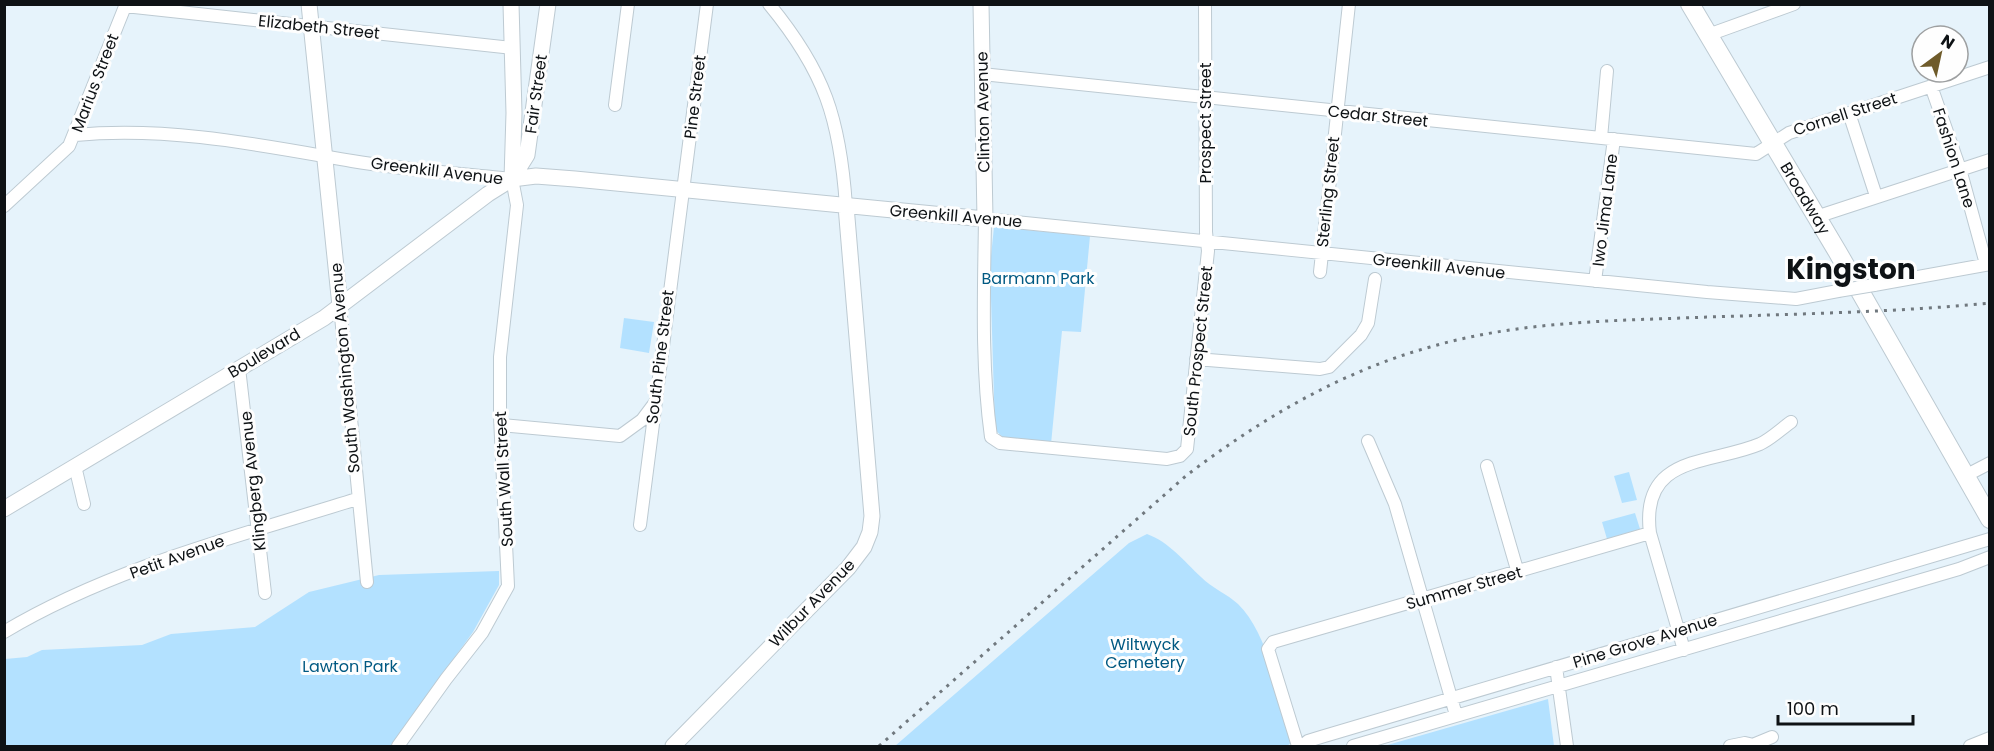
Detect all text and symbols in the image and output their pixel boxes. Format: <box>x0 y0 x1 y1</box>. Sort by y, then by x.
street label: Elizabeth Street <box>257 9 381 45</box>
north arrow <box>1910 24 1970 84</box>
text: N <box>1937 29 1959 55</box>
street label: Marius Street <box>66 30 124 136</box>
street label: Clinton Avenue <box>970 51 996 173</box>
street label: Fair Street <box>519 53 553 135</box>
street label: Pine Street <box>678 54 712 140</box>
street label: Prospect Street <box>1194 62 1217 184</box>
street label: Cornell Street <box>1790 86 1900 142</box>
street label: Cedar Street <box>1327 99 1430 133</box>
street label: Fashion Lane <box>1927 105 1981 211</box>
street label: Sterling Street <box>1311 135 1345 248</box>
street label: Greenkill Avenue <box>370 151 504 191</box>
street label: Iwo Jima Lane <box>1587 152 1623 268</box>
street label: Broadway <box>1775 158 1836 239</box>
street label: Greenkill Avenue <box>889 199 1023 233</box>
street label: Greenkill Avenue <box>1372 248 1506 284</box>
district label: Kingston <box>1786 250 1916 289</box>
street label: South Washington Avenue <box>324 262 366 474</box>
street label: South Prospect Street <box>1178 264 1218 437</box>
park label: Barmann Park <box>982 267 1095 290</box>
street label: South Pine Street <box>640 289 680 425</box>
street label: Boulevard <box>223 322 305 384</box>
street label: Klingberg Avenue <box>234 410 272 552</box>
street label: South Wall Street <box>489 411 519 547</box>
street label: Petit Avenue <box>126 529 228 585</box>
street label: Wilbur Avenue <box>764 554 860 652</box>
street label: Summer Street <box>1403 560 1525 616</box>
street label: Pine Grove Avenue <box>1570 608 1720 674</box>
park label: Wiltwyck Cemetery <box>1105 633 1185 674</box>
park label: Lawton Park <box>302 655 399 678</box>
scale bar <box>1778 688 1913 726</box>
text: 100 m <box>1787 696 1839 721</box>

